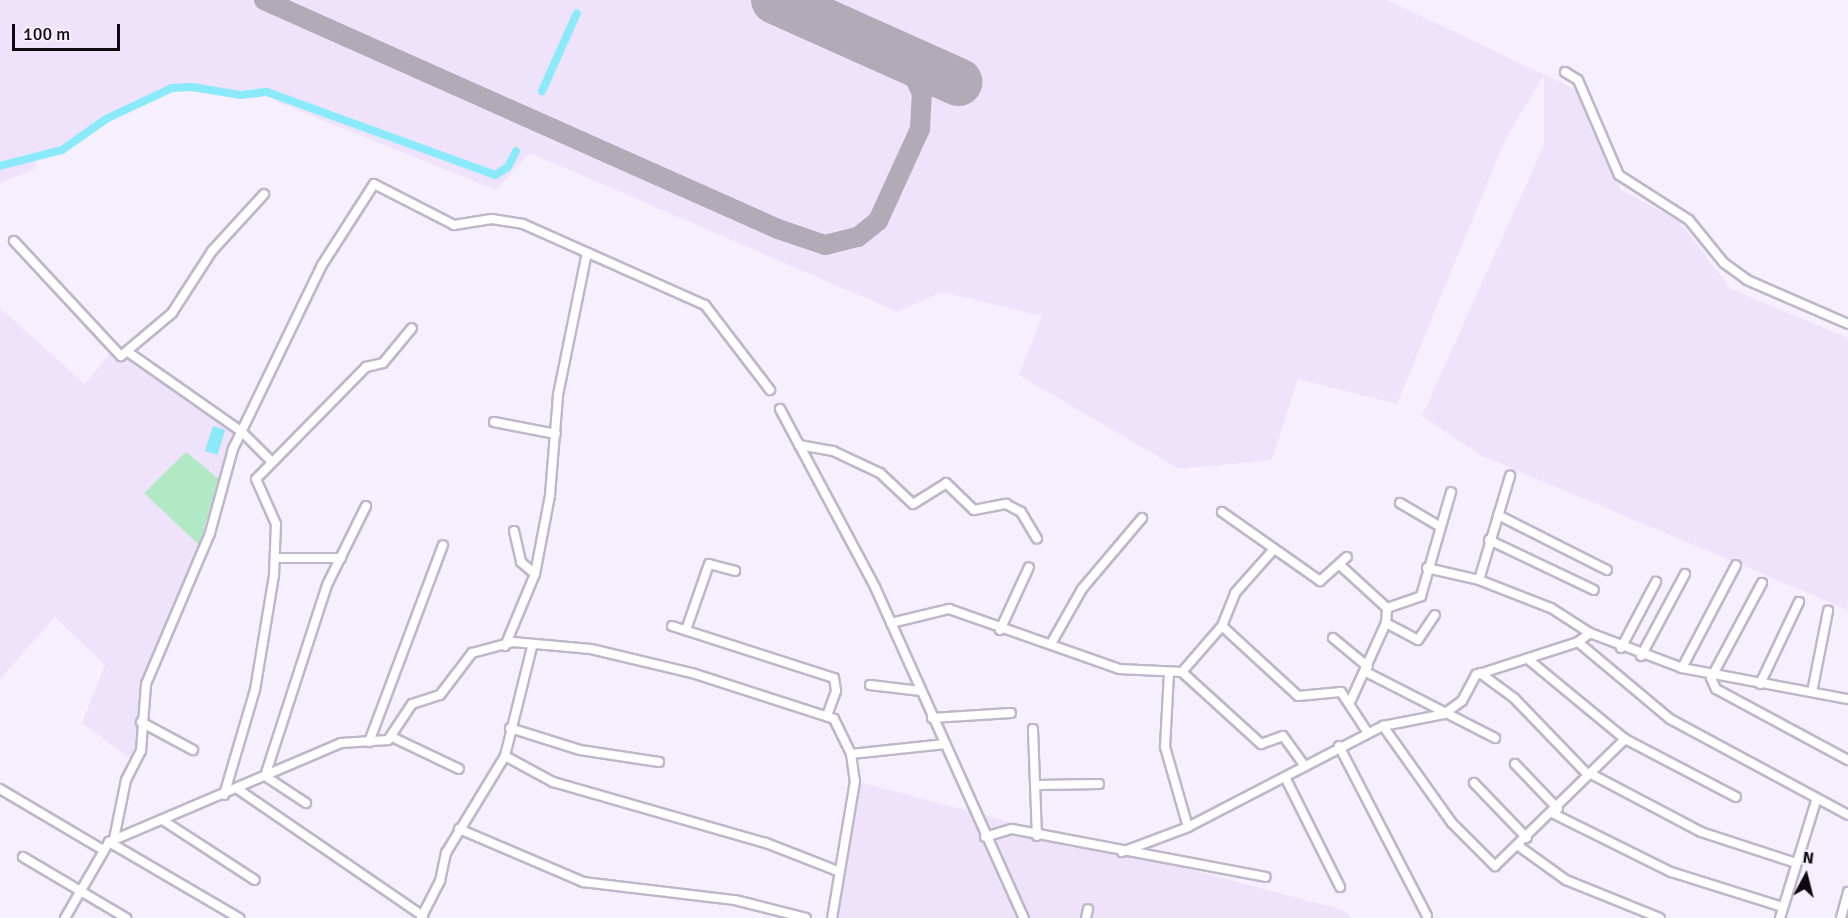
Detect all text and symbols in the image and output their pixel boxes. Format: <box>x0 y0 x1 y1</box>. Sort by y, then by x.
scale bar <box>15 12 123 50</box>
text: 100 m <box>23 23 70 45</box>
north arrow <box>1776 846 1836 906</box>
text: N <box>1801 848 1815 869</box>

